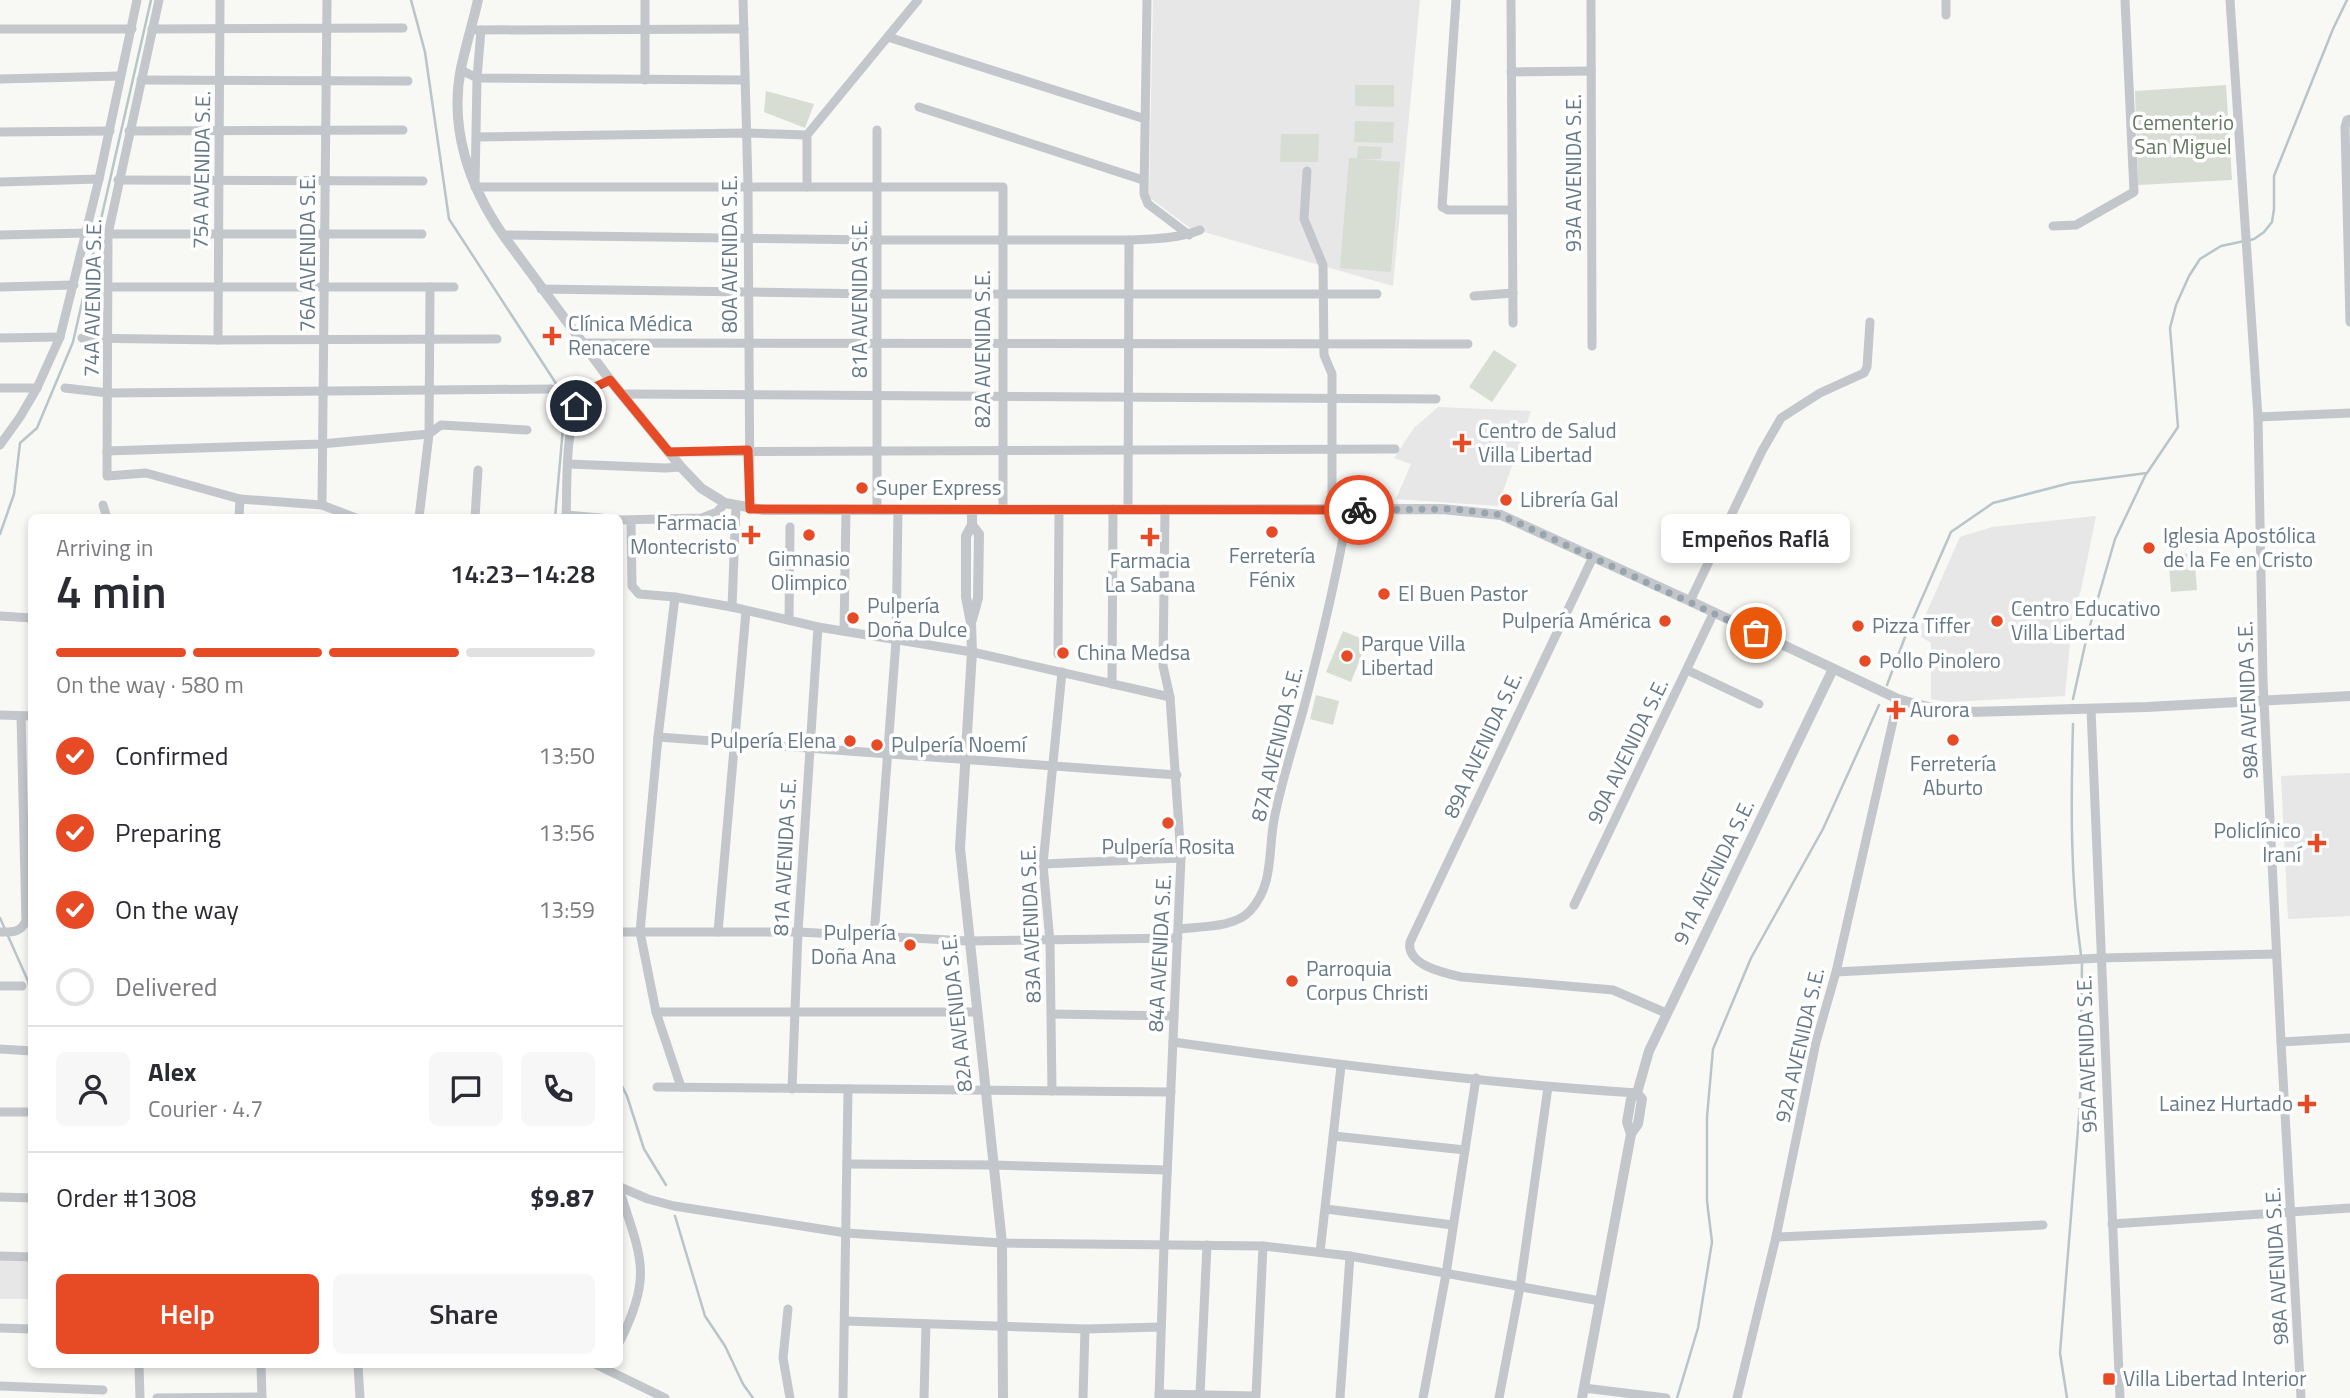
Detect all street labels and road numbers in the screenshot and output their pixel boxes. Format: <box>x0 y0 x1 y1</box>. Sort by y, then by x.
street label: 75A AVENIDA S.E. <box>184 91 218 249</box>
street label: 93A AVENIDA S.E. <box>1557 94 1589 252</box>
street label: 76A AVENIDA S.E. <box>291 174 323 332</box>
street label: 80A AVENIDA S.E. <box>713 175 745 333</box>
street label: 74A AVENIDA S.E. <box>75 219 109 377</box>
street label: 81A AVENIDA S.E. <box>843 220 875 378</box>
street label: 82A AVENIDA S.E. <box>966 270 998 428</box>
street label: 98A AVENIDA S.E. <box>2228 620 2266 780</box>
street label: 87A AVENIDA S.E. <box>1241 663 1311 824</box>
street label: 89A AVENIDA S.E. <box>1434 666 1530 823</box>
street label: 90A AVENIDA S.E. <box>1578 672 1676 829</box>
street label: 81A AVENIDA S.E. <box>764 777 804 937</box>
street label: 91A AVENIDA S.E. <box>1664 793 1762 950</box>
street label: 83A AVENIDA S.E. <box>1011 844 1049 1004</box>
street label: 84A AVENIDA S.E. <box>1139 873 1179 1033</box>
street label: 82A AVENIDA S.E. <box>932 933 980 1093</box>
street label: 92A AVENIDA S.E. <box>1766 964 1832 1125</box>
street label: 95A AVENIDA S.E. <box>2067 974 2105 1134</box>
street label: 98A AVENIDA S.E. <box>2256 1186 2296 1346</box>

